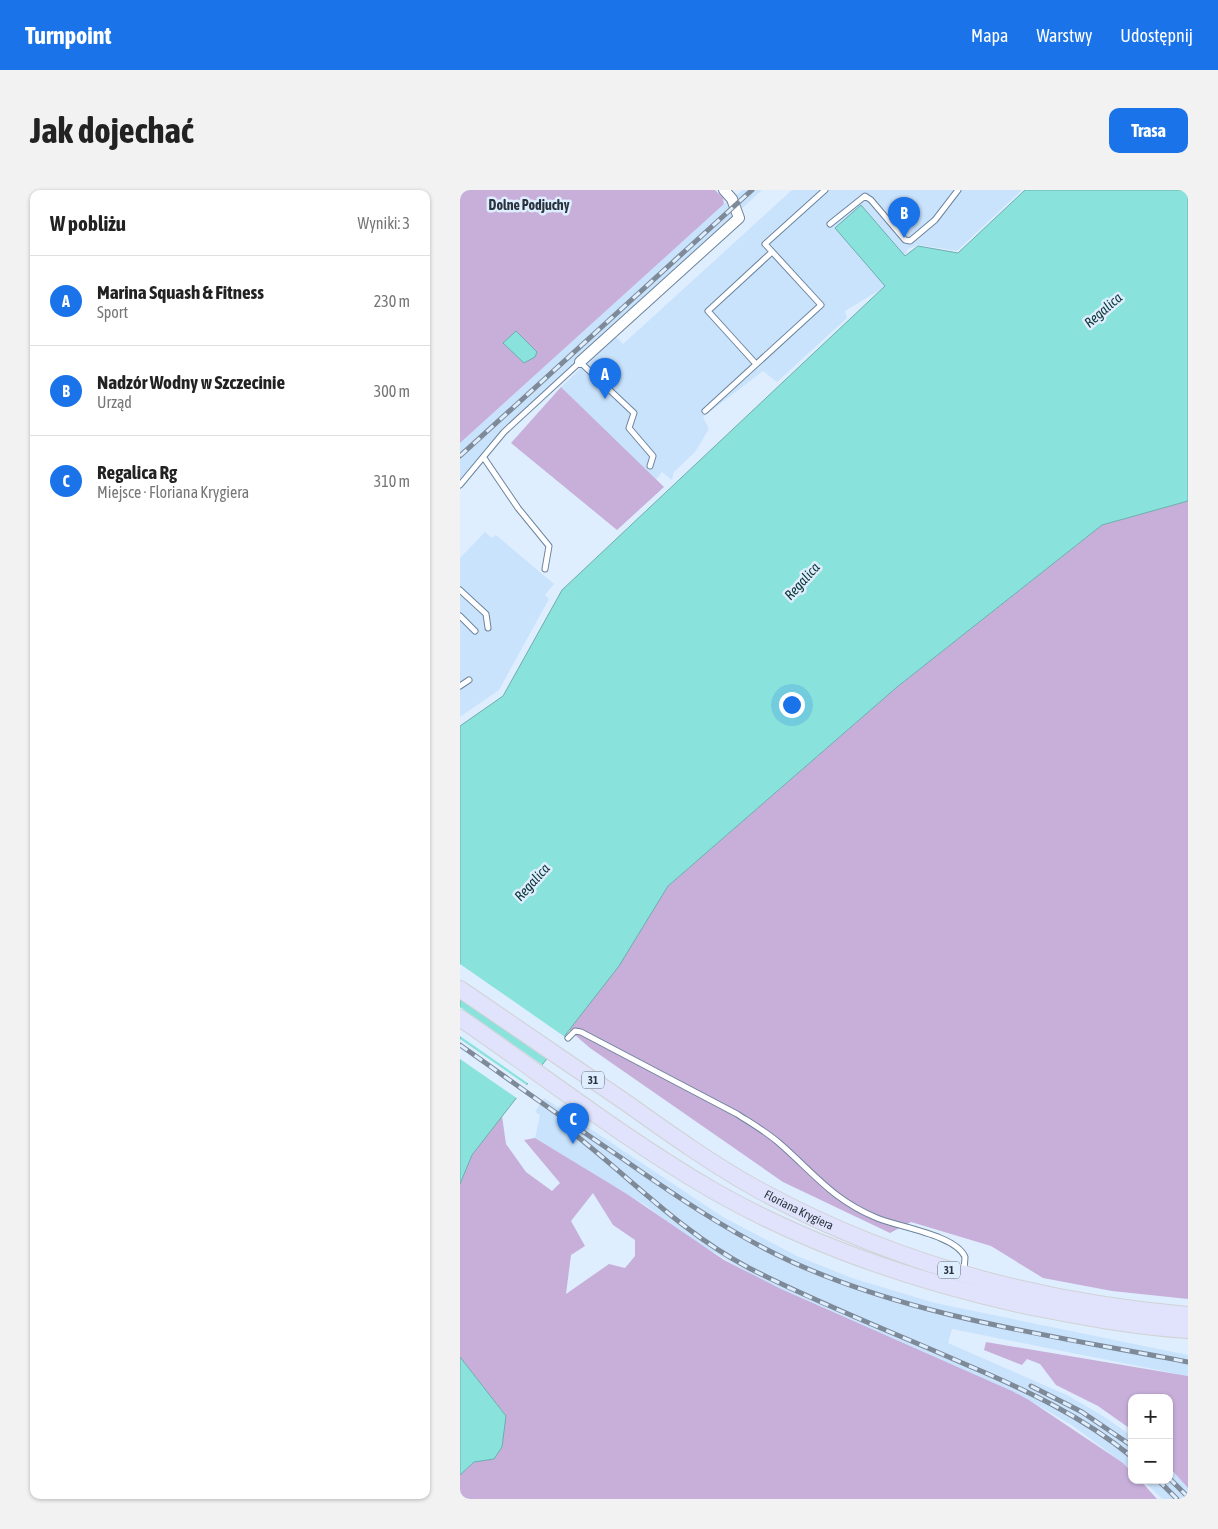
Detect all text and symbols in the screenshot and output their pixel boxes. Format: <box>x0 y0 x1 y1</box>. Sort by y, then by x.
text: Turnpoint <box>25 22 111 49</box>
text: Mapa <box>971 25 1008 46</box>
text: Warstwy <box>1036 25 1092 46</box>
text: Udostępnij <box>1120 25 1193 46</box>
button: Trasa <box>1109 108 1188 153</box>
text: Jak dojechać <box>30 110 194 150</box>
district label: Dolne Podjuchy <box>489 197 570 213</box>
pin: B <box>888 197 920 238</box>
text: W pobliżu <box>50 211 126 235</box>
text: Wyniki: 3 <box>358 214 410 232</box>
text: Marina Squash & Fitness <box>97 281 264 303</box>
water label: Regalica <box>1081 289 1125 331</box>
text: A <box>62 292 70 310</box>
text: 230 m <box>374 292 410 310</box>
text: Sport <box>97 303 128 321</box>
pin: A <box>589 358 621 399</box>
text: Nadzór Wodny w Szczecinie <box>97 371 285 393</box>
text: B <box>62 382 70 400</box>
text: 300 m <box>374 382 410 400</box>
text: Urząd <box>97 393 132 411</box>
text: Regalica Rg <box>97 461 177 483</box>
text: C <box>62 472 70 490</box>
text: 310 m <box>374 472 410 490</box>
text: Miejsce · Floriana Krygiera <box>97 483 249 501</box>
water label: Regalica <box>781 559 823 603</box>
your location <box>779 692 805 718</box>
water label: Regalica <box>511 860 553 904</box>
road number: 31 <box>582 1072 604 1088</box>
pin: C <box>557 1103 589 1144</box>
street label: Floriana Krygiera <box>762 1187 836 1233</box>
road number: 31 <box>938 1262 960 1278</box>
map controls <box>1128 1394 1173 1484</box>
button: + <box>1128 1394 1173 1439</box>
button: − <box>1128 1439 1173 1484</box>

